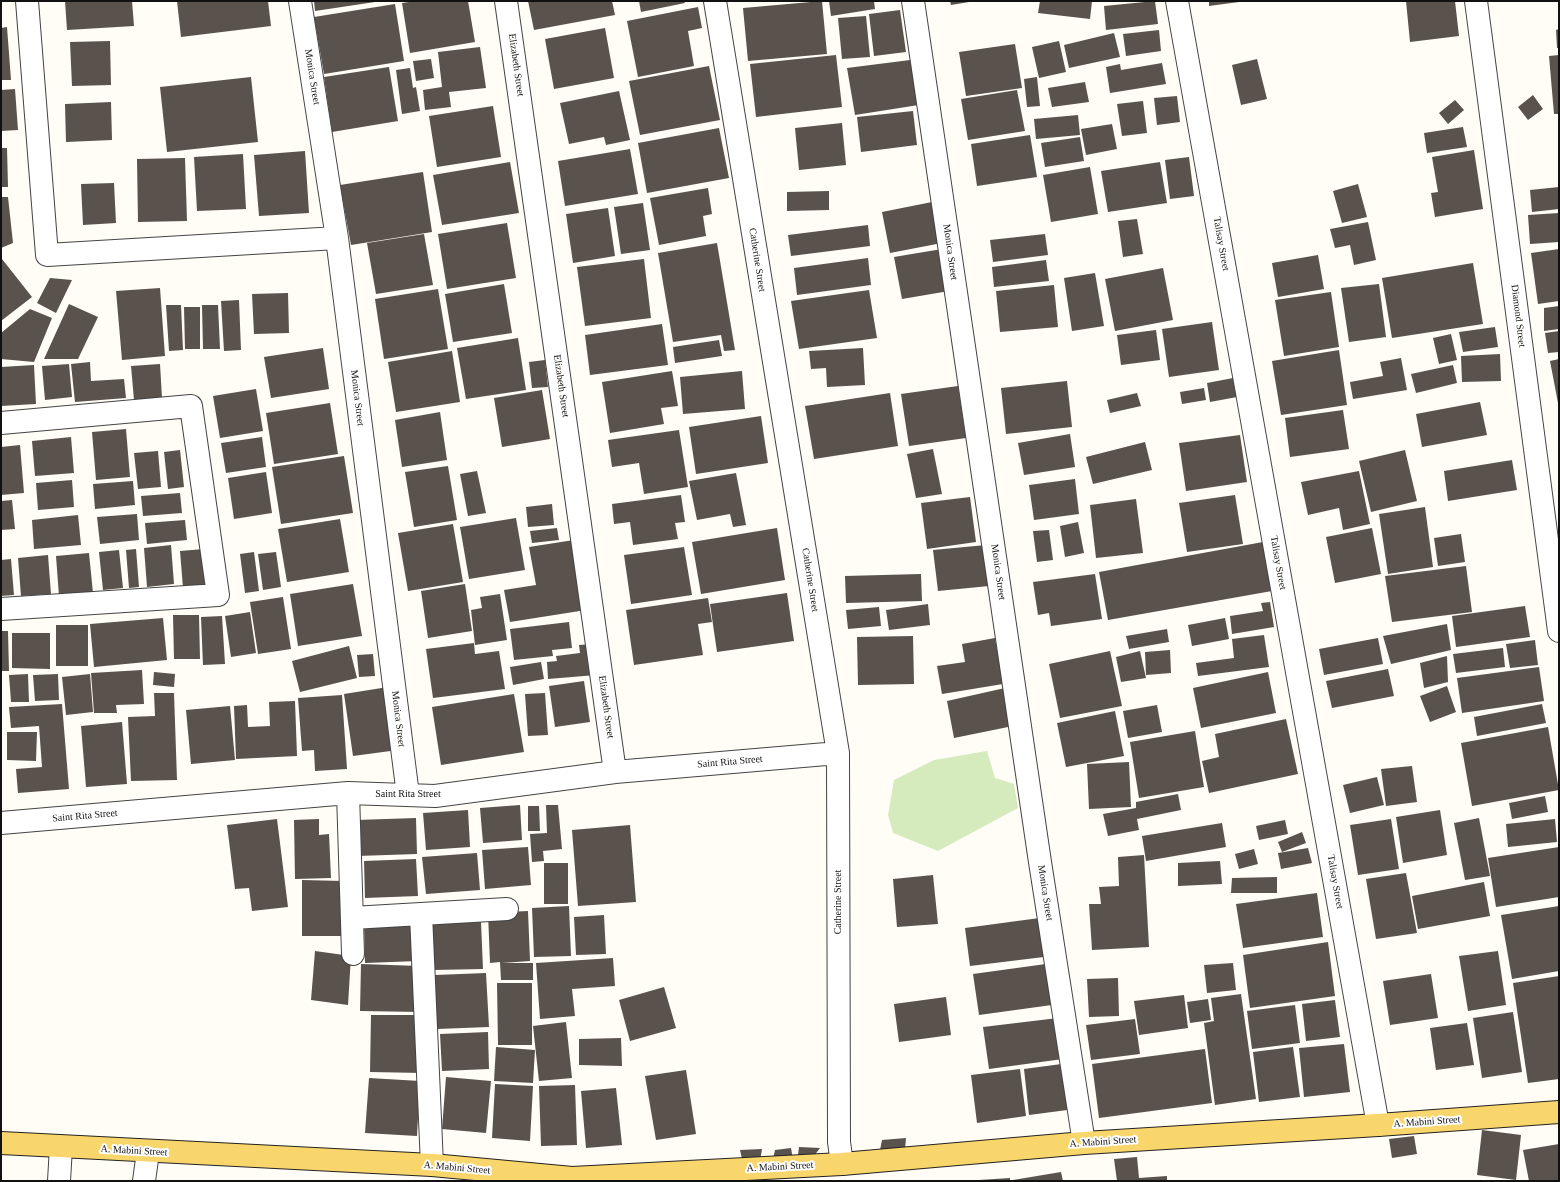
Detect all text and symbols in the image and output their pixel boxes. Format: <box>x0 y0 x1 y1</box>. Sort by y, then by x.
street label: Elizabeth Street <box>506 33 526 97</box>
street label: Monica Street <box>302 48 322 106</box>
street label: Talisay Street <box>1210 216 1232 272</box>
street label: Monica Street <box>940 223 960 281</box>
street label: Catherine Street <box>746 227 768 293</box>
street label: Diamond Street <box>1508 284 1528 348</box>
street label: Elizabeth Street <box>551 354 571 418</box>
street label: Monica Street <box>348 369 366 427</box>
street label: Talisay Street <box>1267 535 1289 591</box>
street label: Monica Street <box>988 543 1008 601</box>
street label: Catherine Street <box>799 547 821 613</box>
street label: Elizabeth Street <box>596 675 616 739</box>
street label: Monica Street <box>389 690 407 748</box>
street label: Saint Rita Street <box>697 753 763 771</box>
street label: Saint Rita Street <box>375 788 441 800</box>
street label: Saint Rita Street <box>52 807 118 825</box>
street label: Talisay Street <box>1324 854 1346 910</box>
street label: Monica Street <box>1035 864 1055 922</box>
street label: Catherine Street <box>832 870 844 934</box>
street label: A. Mabini Street <box>1393 1114 1461 1130</box>
street label: A. Mabini Street <box>1069 1134 1137 1150</box>
street label: A. Mabini Street <box>100 1143 168 1159</box>
street label: A. Mabini Street <box>423 1159 491 1177</box>
street label: A. Mabini Street <box>746 1159 814 1175</box>

